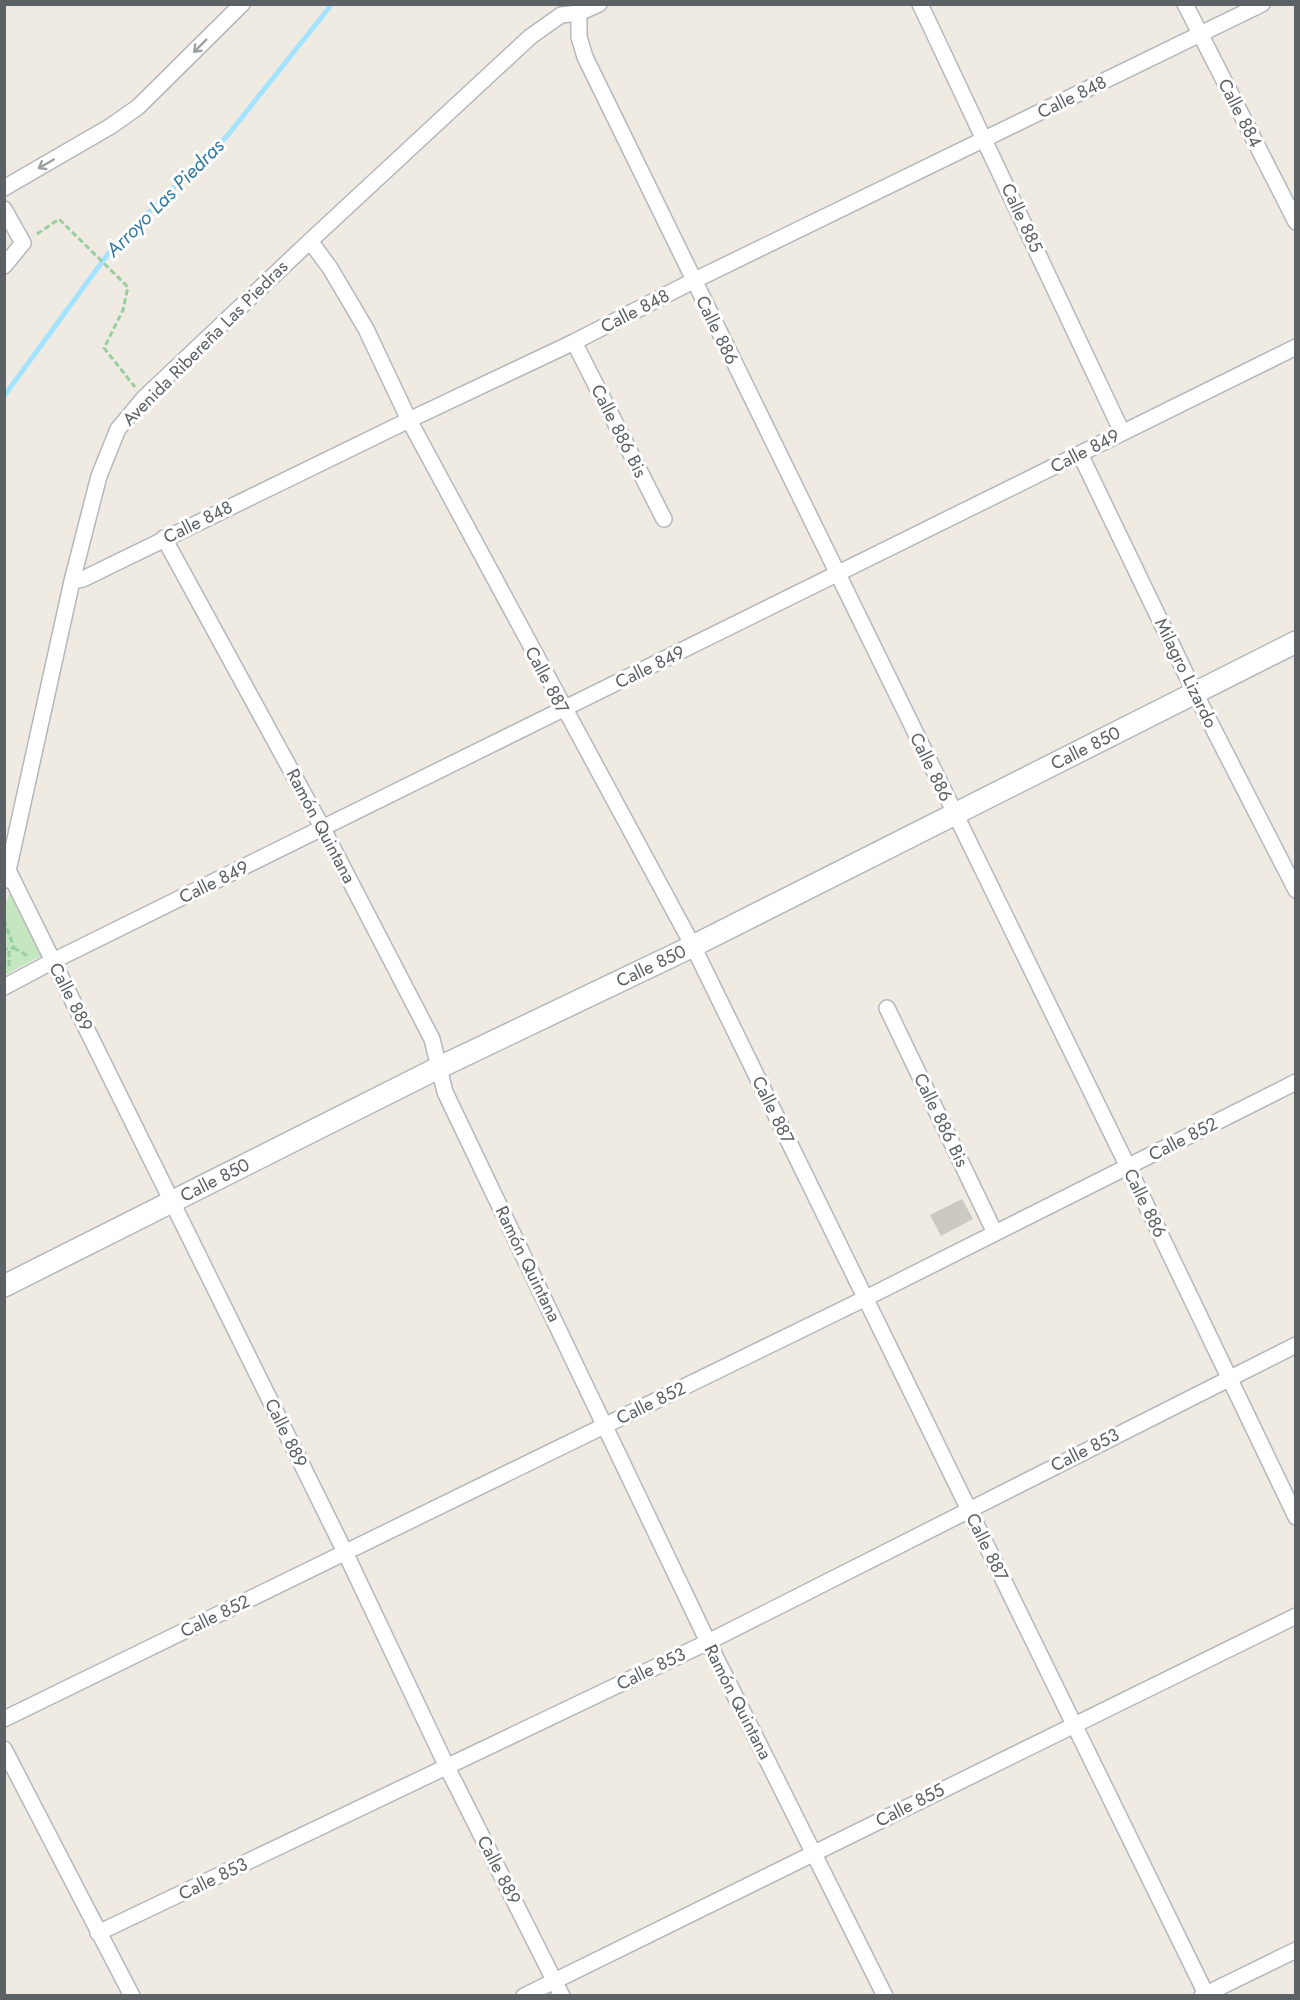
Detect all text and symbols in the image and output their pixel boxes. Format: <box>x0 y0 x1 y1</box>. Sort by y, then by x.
one-way arrow <box>193 39 208 54</box>
street label: Calle 848 <box>1033 69 1111 125</box>
street label: Calle 884 <box>1212 74 1268 152</box>
water label: Arroyo Las Piedras <box>99 132 231 264</box>
one-way arrow <box>38 158 55 170</box>
street label: Calle 885 <box>995 179 1049 257</box>
street label: Avenida Ribereña Las Piedras <box>116 254 294 432</box>
street label: Calle 848 <box>596 283 674 339</box>
street label: Calle 886 <box>689 291 745 369</box>
street label: Calle 886 Bis <box>584 380 654 482</box>
street label: Calle 849 <box>1046 422 1124 480</box>
street label: Calle 848 <box>159 494 237 550</box>
street label: Milagro Lizardo <box>1148 614 1224 733</box>
street label: Calle 849 <box>611 639 689 695</box>
street label: Calle 887 <box>518 642 576 719</box>
street label: Calle 850 <box>1046 720 1125 777</box>
street label: Calle 886 <box>903 728 959 806</box>
street label: Ramón Quintana <box>280 764 362 888</box>
street label: Calle 849 <box>175 854 253 910</box>
street label: Calle 850 <box>612 938 691 994</box>
street label: Calle 889 <box>43 958 99 1036</box>
street label: Calle 886 Bis <box>907 1069 975 1171</box>
street label: Calle 887 <box>745 1072 801 1149</box>
street label: Calle 852 <box>1144 1111 1222 1167</box>
street label: Calle 850 <box>176 1152 254 1208</box>
street label: Calle 886 <box>1117 1164 1173 1242</box>
street label: Ramón Quintana <box>489 1202 567 1326</box>
street label: Calle 852 <box>612 1375 690 1431</box>
street label: Calle 889 <box>258 1394 314 1472</box>
street label: Calle 853 <box>1046 1422 1124 1478</box>
street label: Calle 887 <box>959 1509 1015 1586</box>
street label: Calle 852 <box>176 1588 254 1644</box>
street label: Ramón Quintana <box>698 1640 778 1764</box>
street label: Calle 853 <box>612 1641 690 1697</box>
street label: Calle 855 <box>871 1777 949 1833</box>
street label: Calle 889 <box>471 1831 527 1909</box>
street label: Calle 853 <box>174 1851 252 1907</box>

